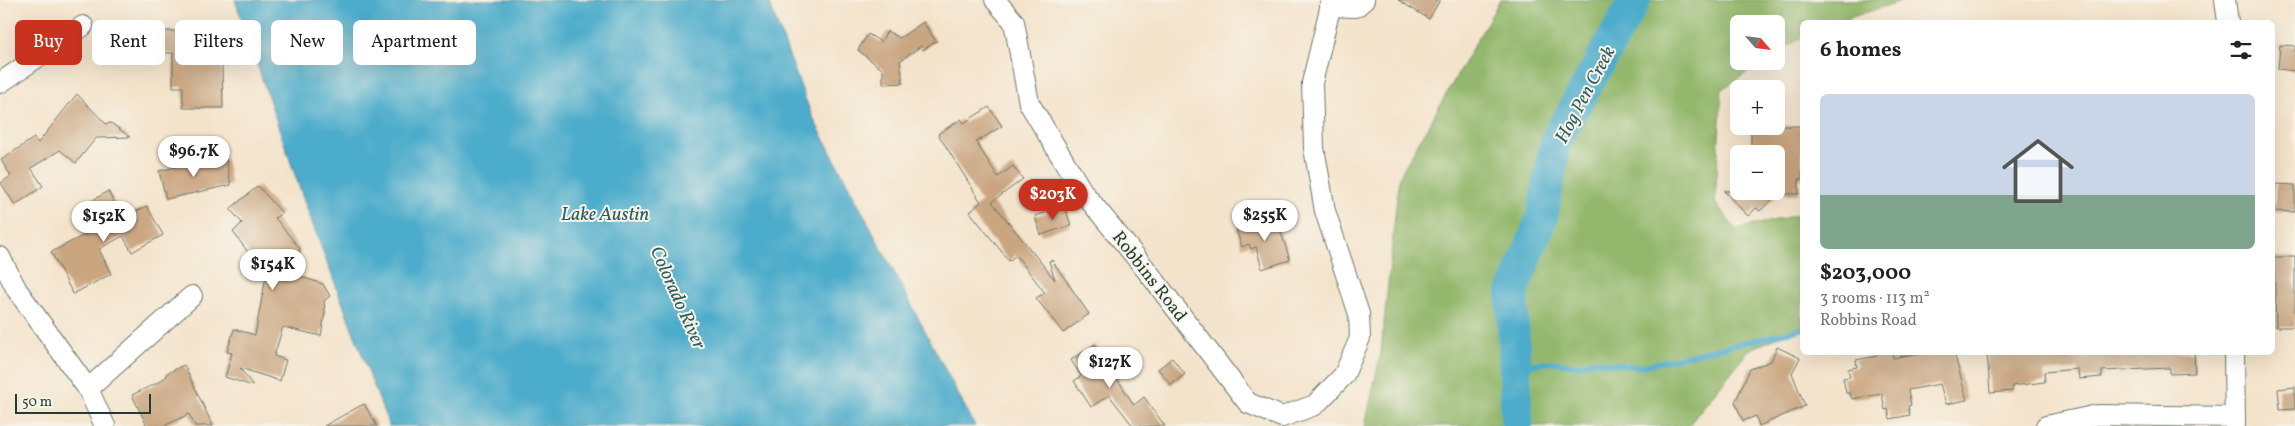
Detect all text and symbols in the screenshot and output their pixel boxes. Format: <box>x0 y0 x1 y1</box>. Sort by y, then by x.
north arrow <box>1730 15 1785 70</box>
map controls <box>1730 15 1785 200</box>
chip: Buy <box>15 20 82 65</box>
chip: Rent <box>92 20 165 65</box>
chip: Filters <box>175 20 261 65</box>
chip: New <box>271 20 343 65</box>
chip: Apartment <box>353 20 476 65</box>
text: 6 homes <box>1820 36 1901 65</box>
icon: filters <box>2227 36 2255 64</box>
water label: Hog Pen Creek <box>1549 42 1622 148</box>
button: + <box>1730 80 1785 135</box>
icon: home <box>1993 126 2083 216</box>
pin: $96.7K <box>153 136 235 178</box>
text: $96.7K <box>169 141 219 163</box>
button: − <box>1730 145 1785 200</box>
pin: $203K <box>1018 178 1088 221</box>
text: $203K <box>1030 184 1076 206</box>
pin: $152K <box>69 200 139 243</box>
pin: $255K <box>1230 200 1300 242</box>
water label: Lake Austin <box>561 202 649 228</box>
text: $255K <box>1243 205 1287 227</box>
text: $152K <box>83 206 125 228</box>
street label: Robbins Road <box>1105 226 1192 328</box>
water label: Colorado River <box>643 242 712 354</box>
pin: $154K <box>238 248 308 291</box>
text: $154K <box>251 254 295 276</box>
text: $203,000 <box>1820 259 1911 288</box>
text: 3 rooms · 113 m² <box>1820 288 1930 310</box>
text: Robbins Road <box>1820 310 1917 332</box>
pin: $127K <box>1075 346 1145 389</box>
text: $127K <box>1089 352 1131 374</box>
scale bar <box>15 391 151 414</box>
text: 50 m <box>22 393 52 412</box>

